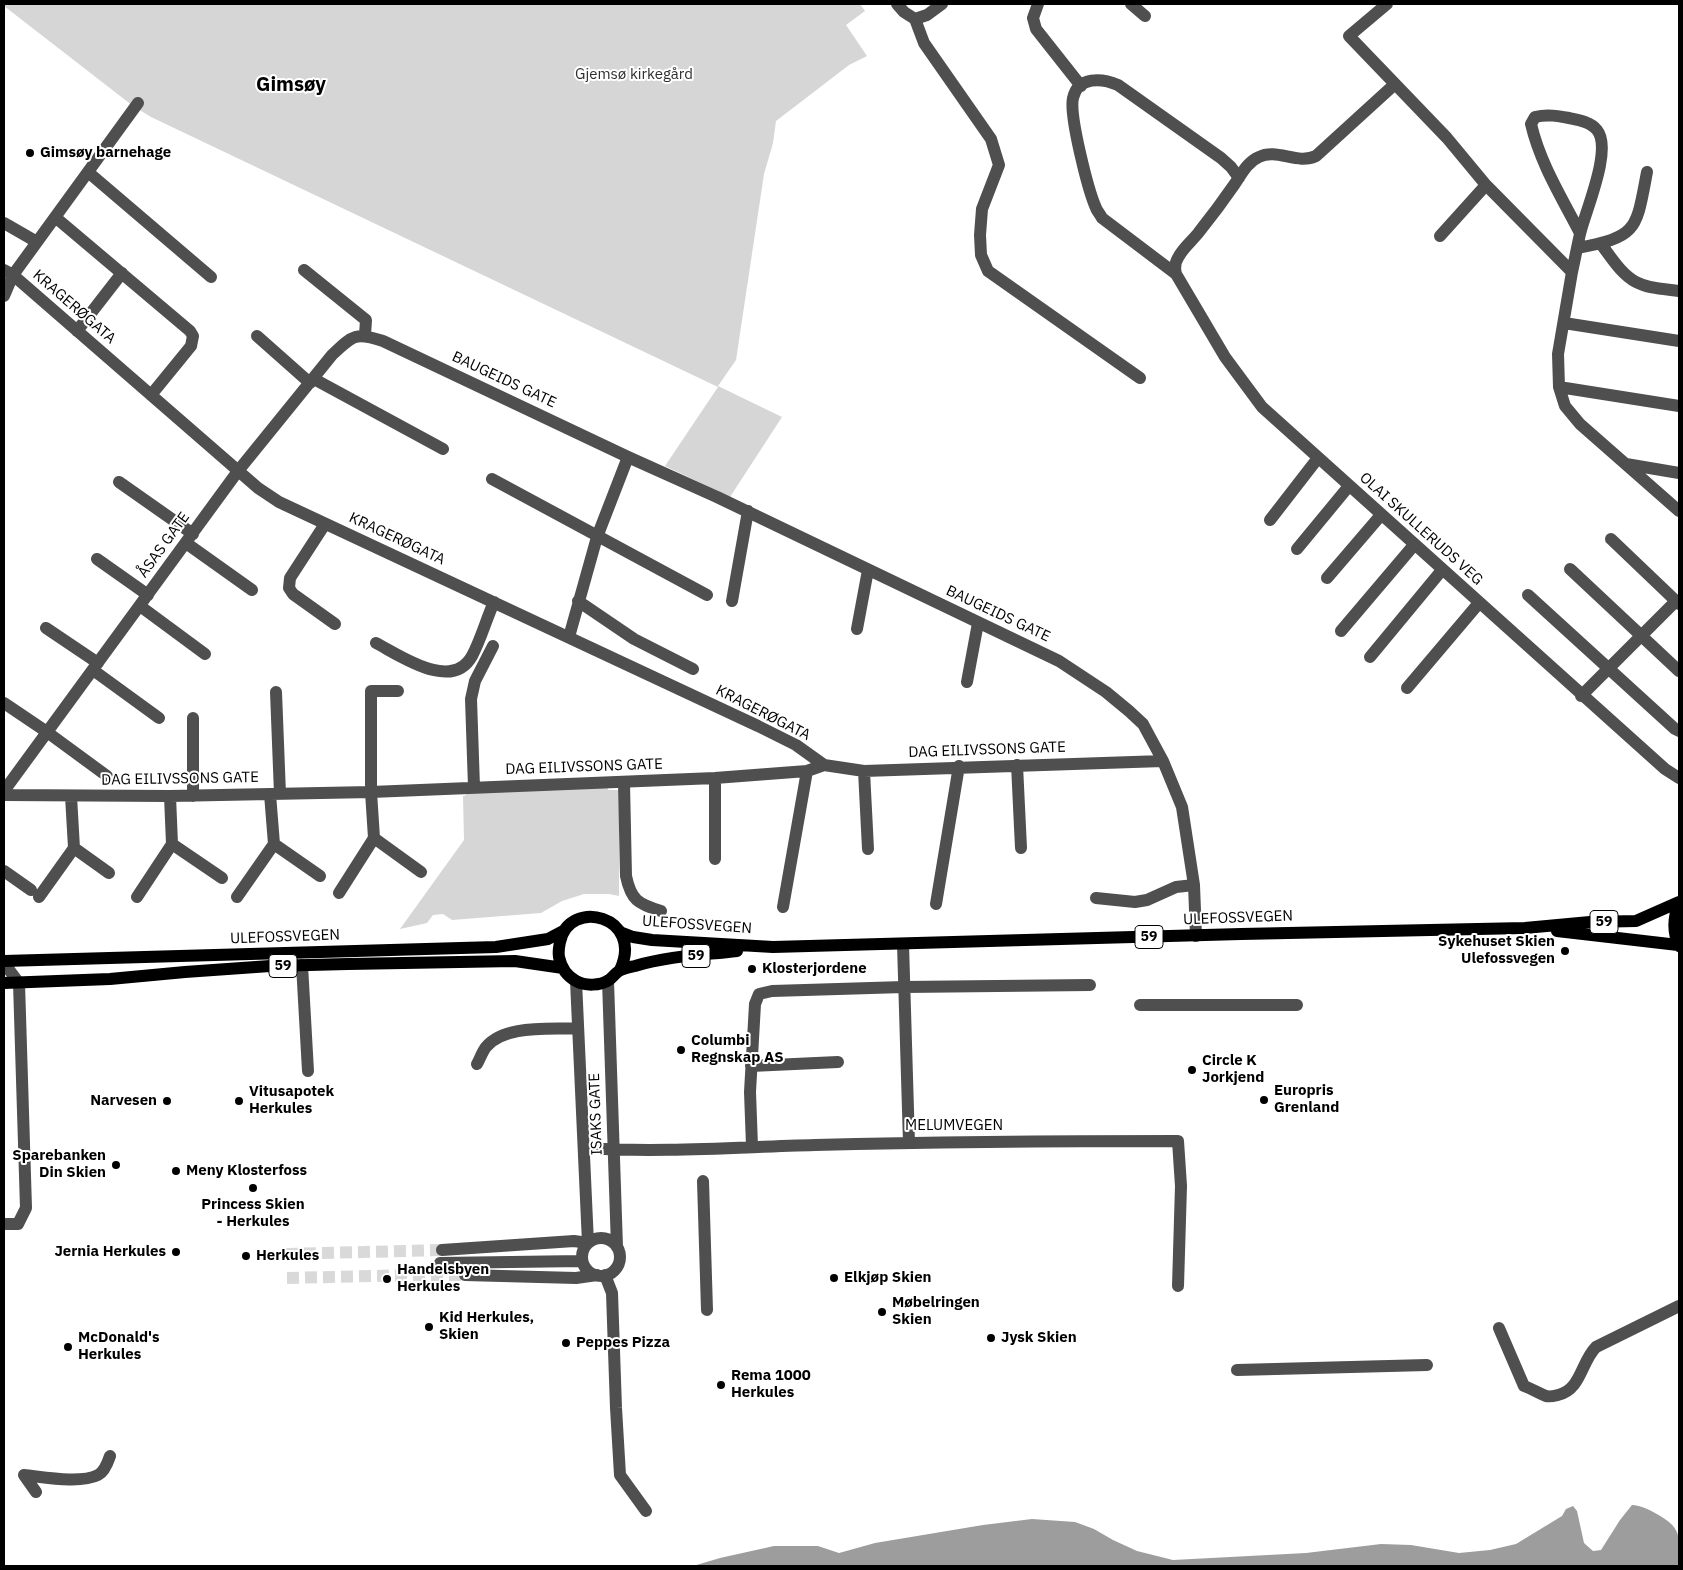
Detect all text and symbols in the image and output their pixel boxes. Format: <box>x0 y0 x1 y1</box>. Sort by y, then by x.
park label: Gjemsø kirkegård <box>575 66 693 84</box>
district label: Gimsøy <box>256 73 326 97</box>
place label: Gimsøy barnehage <box>40 144 171 162</box>
marker: Gimsøy barnehage <box>24 147 36 159</box>
street label: KRAGERØGATA <box>29 266 119 348</box>
street label: BAUGEIDS GATE <box>449 348 559 412</box>
street label: OLAI SKULLERUDS VEG <box>1356 469 1486 589</box>
street label: ÅSAS GATE <box>134 509 194 581</box>
street label: KRAGERØGATA <box>346 509 448 569</box>
street label: BAUGEIDS GATE <box>943 582 1053 646</box>
street label: KRAGERØGATA <box>713 681 813 745</box>
street label: DAG EILIVSSONS GATE <box>908 738 1066 762</box>
street label: DAG EILIVSSONS GATE <box>505 755 663 779</box>
street label: DAG EILIVSSONS GATE <box>101 769 259 789</box>
street label: ULEFOSSVEGEN <box>1183 907 1293 929</box>
road number: 59 <box>1590 910 1618 934</box>
street label: ULEFOSSVEGEN <box>641 912 753 938</box>
street label: ULEFOSSVEGEN <box>230 926 340 948</box>
road number: 59 <box>1135 926 1163 949</box>
place label: Sykehuset Skien Ulefossvegen <box>1438 933 1555 968</box>
road number: 59 <box>682 944 710 968</box>
marker: Sykehuset Skien Ulefossvegen <box>1559 945 1571 957</box>
road number: 59 <box>269 954 297 978</box>
place label: Klosterjordene <box>762 960 867 978</box>
marker: Klosterjordene <box>746 963 758 975</box>
place label: Columbi Regnskap AS <box>691 1032 784 1067</box>
marker: Columbi Regnskap AS <box>675 1044 687 1056</box>
place label: Circle K Jorkjend <box>1202 1052 1264 1087</box>
marker: Circle K Jorkjend <box>1186 1064 1198 1076</box>
street label: ISAKS GATE <box>586 1073 606 1155</box>
place label: Europris Grenland <box>1274 1082 1339 1117</box>
place label: Vitusapotek Herkules <box>249 1083 334 1118</box>
place label: Narvesen <box>90 1092 157 1110</box>
marker: Europris Grenland <box>1258 1094 1270 1106</box>
marker: Narvesen <box>161 1095 173 1107</box>
marker: Vitusapotek Herkules <box>233 1095 245 1107</box>
street label: MELUMVEGEN <box>905 1117 1003 1135</box>
place label: Sparebanken Din Skien <box>12 1147 106 1182</box>
marker: Sparebanken Din Skien <box>110 1159 122 1171</box>
place label: Meny Klosterfoss <box>186 1162 307 1180</box>
marker: Meny Klosterfoss <box>170 1165 182 1177</box>
marker: Princess Skien - Herkules <box>247 1182 259 1194</box>
place label: Princess Skien - Herkules <box>201 1196 305 1231</box>
place label: Jernia Herkules <box>54 1243 166 1261</box>
marker: Jernia Herkules <box>170 1246 182 1258</box>
place label: Herkules <box>256 1247 319 1265</box>
marker: Herkules <box>240 1250 252 1262</box>
place label: Handelsbyen Herkules <box>397 1261 489 1296</box>
place label: Elkjøp Skien <box>844 1269 932 1287</box>
marker: Elkjøp Skien <box>828 1272 840 1284</box>
marker: Handelsbyen Herkules <box>381 1273 393 1285</box>
place label: Møbelringen Skien <box>892 1294 980 1329</box>
marker: Møbelringen Skien <box>876 1306 888 1318</box>
place label: Kid Herkules, Skien <box>439 1309 534 1344</box>
marker: Kid Herkules, Skien <box>423 1321 435 1333</box>
place label: McDonald's Herkules <box>78 1329 160 1364</box>
place label: Jysk Skien <box>1001 1329 1077 1347</box>
marker: Jysk Skien <box>985 1332 997 1344</box>
place label: Peppes Pizza <box>576 1334 670 1352</box>
marker: Peppes Pizza <box>560 1337 572 1349</box>
marker: McDonald's Herkules <box>62 1341 74 1353</box>
place label: Rema 1000 Herkules <box>731 1367 811 1402</box>
marker: Rema 1000 Herkules <box>715 1379 727 1391</box>

